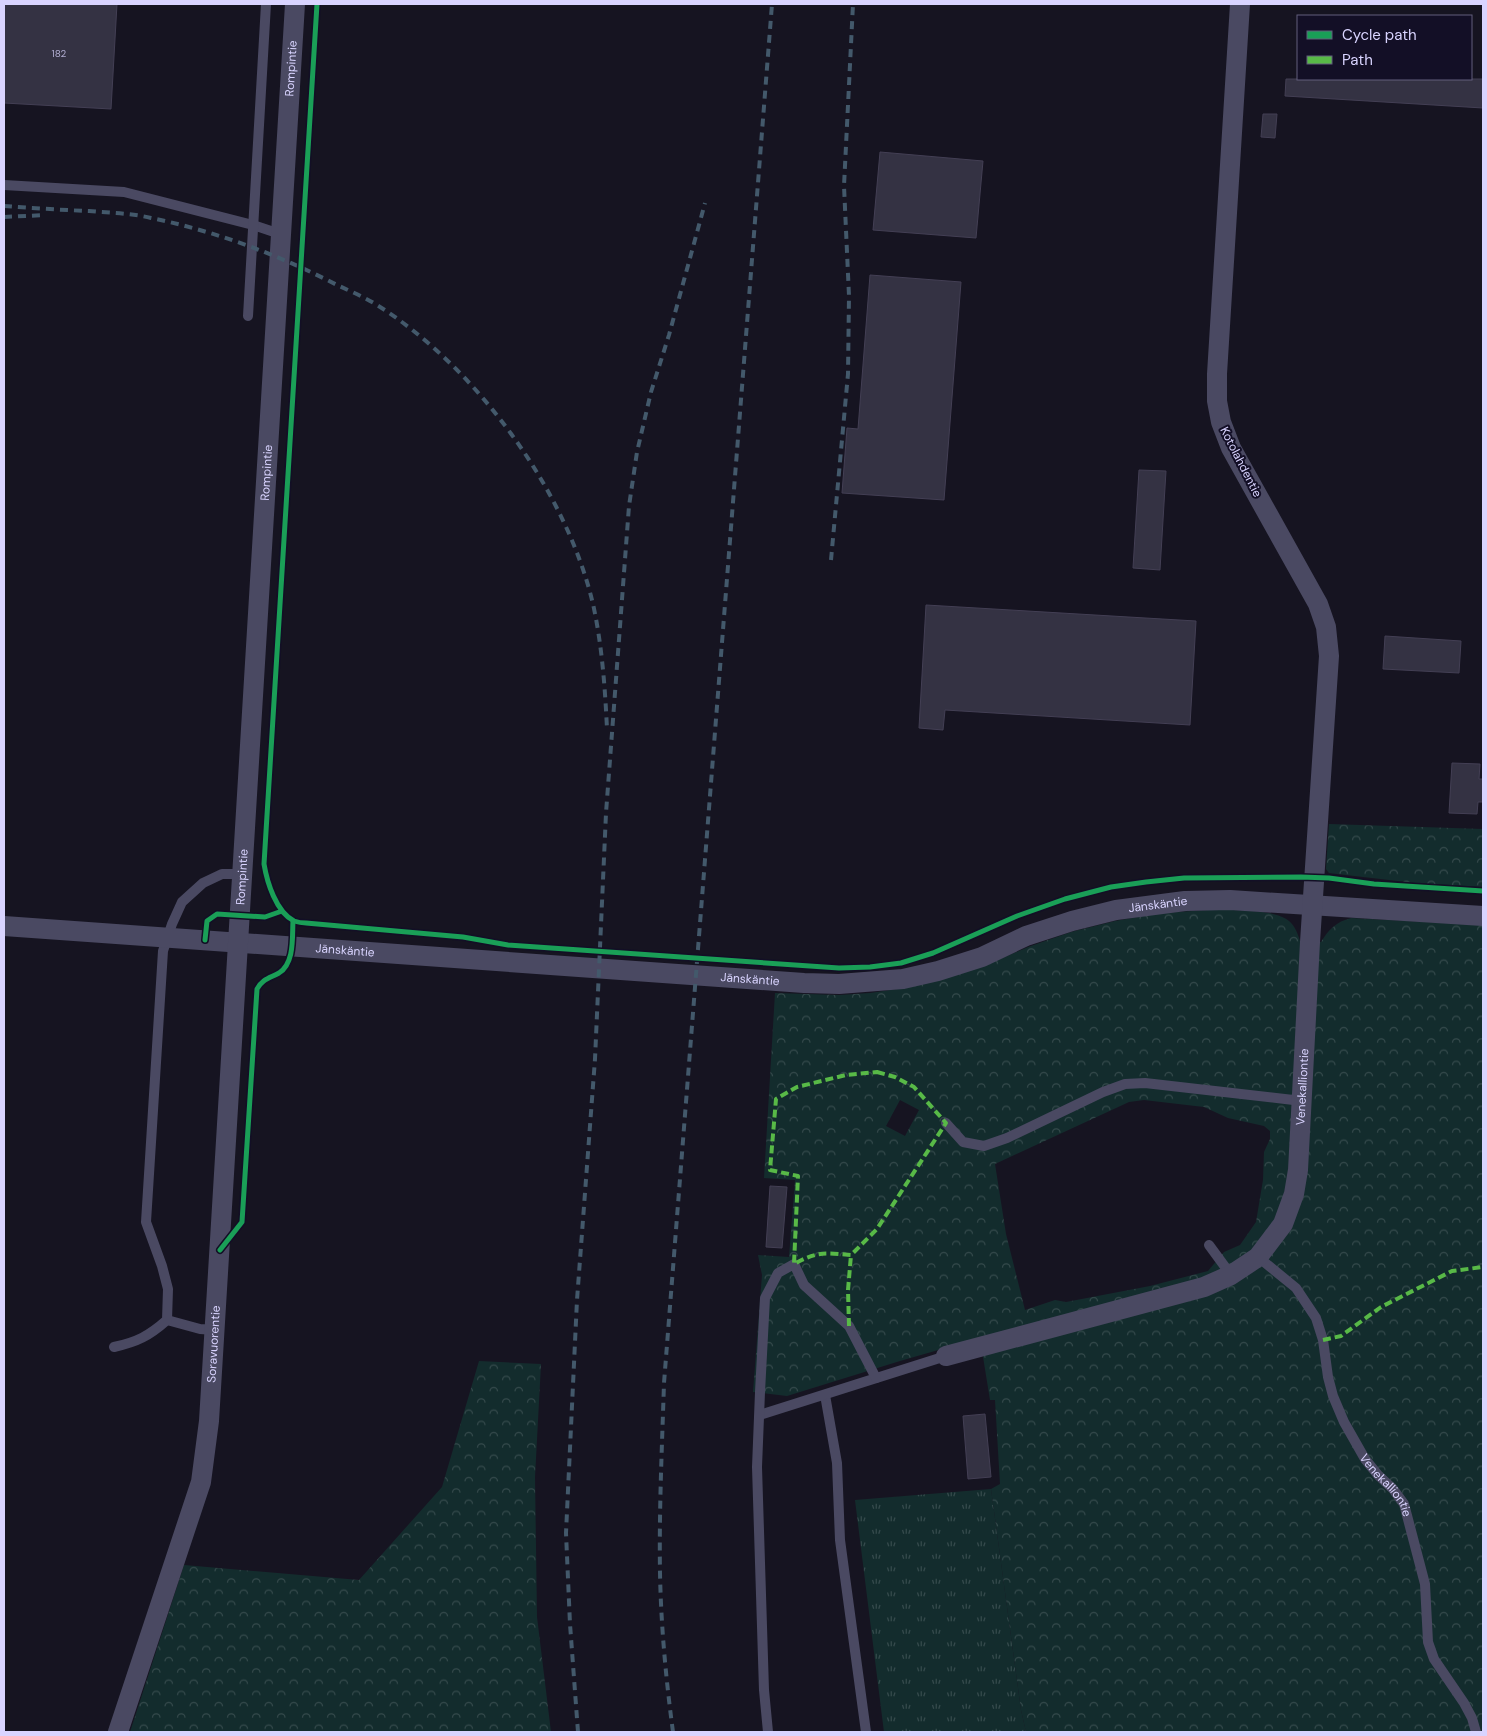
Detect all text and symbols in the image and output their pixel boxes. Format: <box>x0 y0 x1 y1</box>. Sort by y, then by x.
legend <box>1297 15 1472 80</box>
text: Cycle path <box>1342 25 1417 45</box>
street label: Rompintie <box>281 40 301 97</box>
house number: 182 <box>52 47 67 60</box>
text: Path <box>1342 50 1373 70</box>
street label: Kotolahdentie <box>1216 424 1266 500</box>
street label: Rompintie <box>257 444 276 501</box>
street label: Rompintie <box>232 848 252 906</box>
street label: Jänskäntie <box>1127 893 1188 916</box>
street label: Jänskäntie <box>315 940 375 960</box>
street label: Jänskäntie <box>720 969 780 989</box>
street label: Venekalliontie <box>1292 1048 1312 1126</box>
street label: Soravuorentie <box>203 1305 224 1383</box>
street label: Venekalliontie <box>1356 1451 1415 1519</box>

